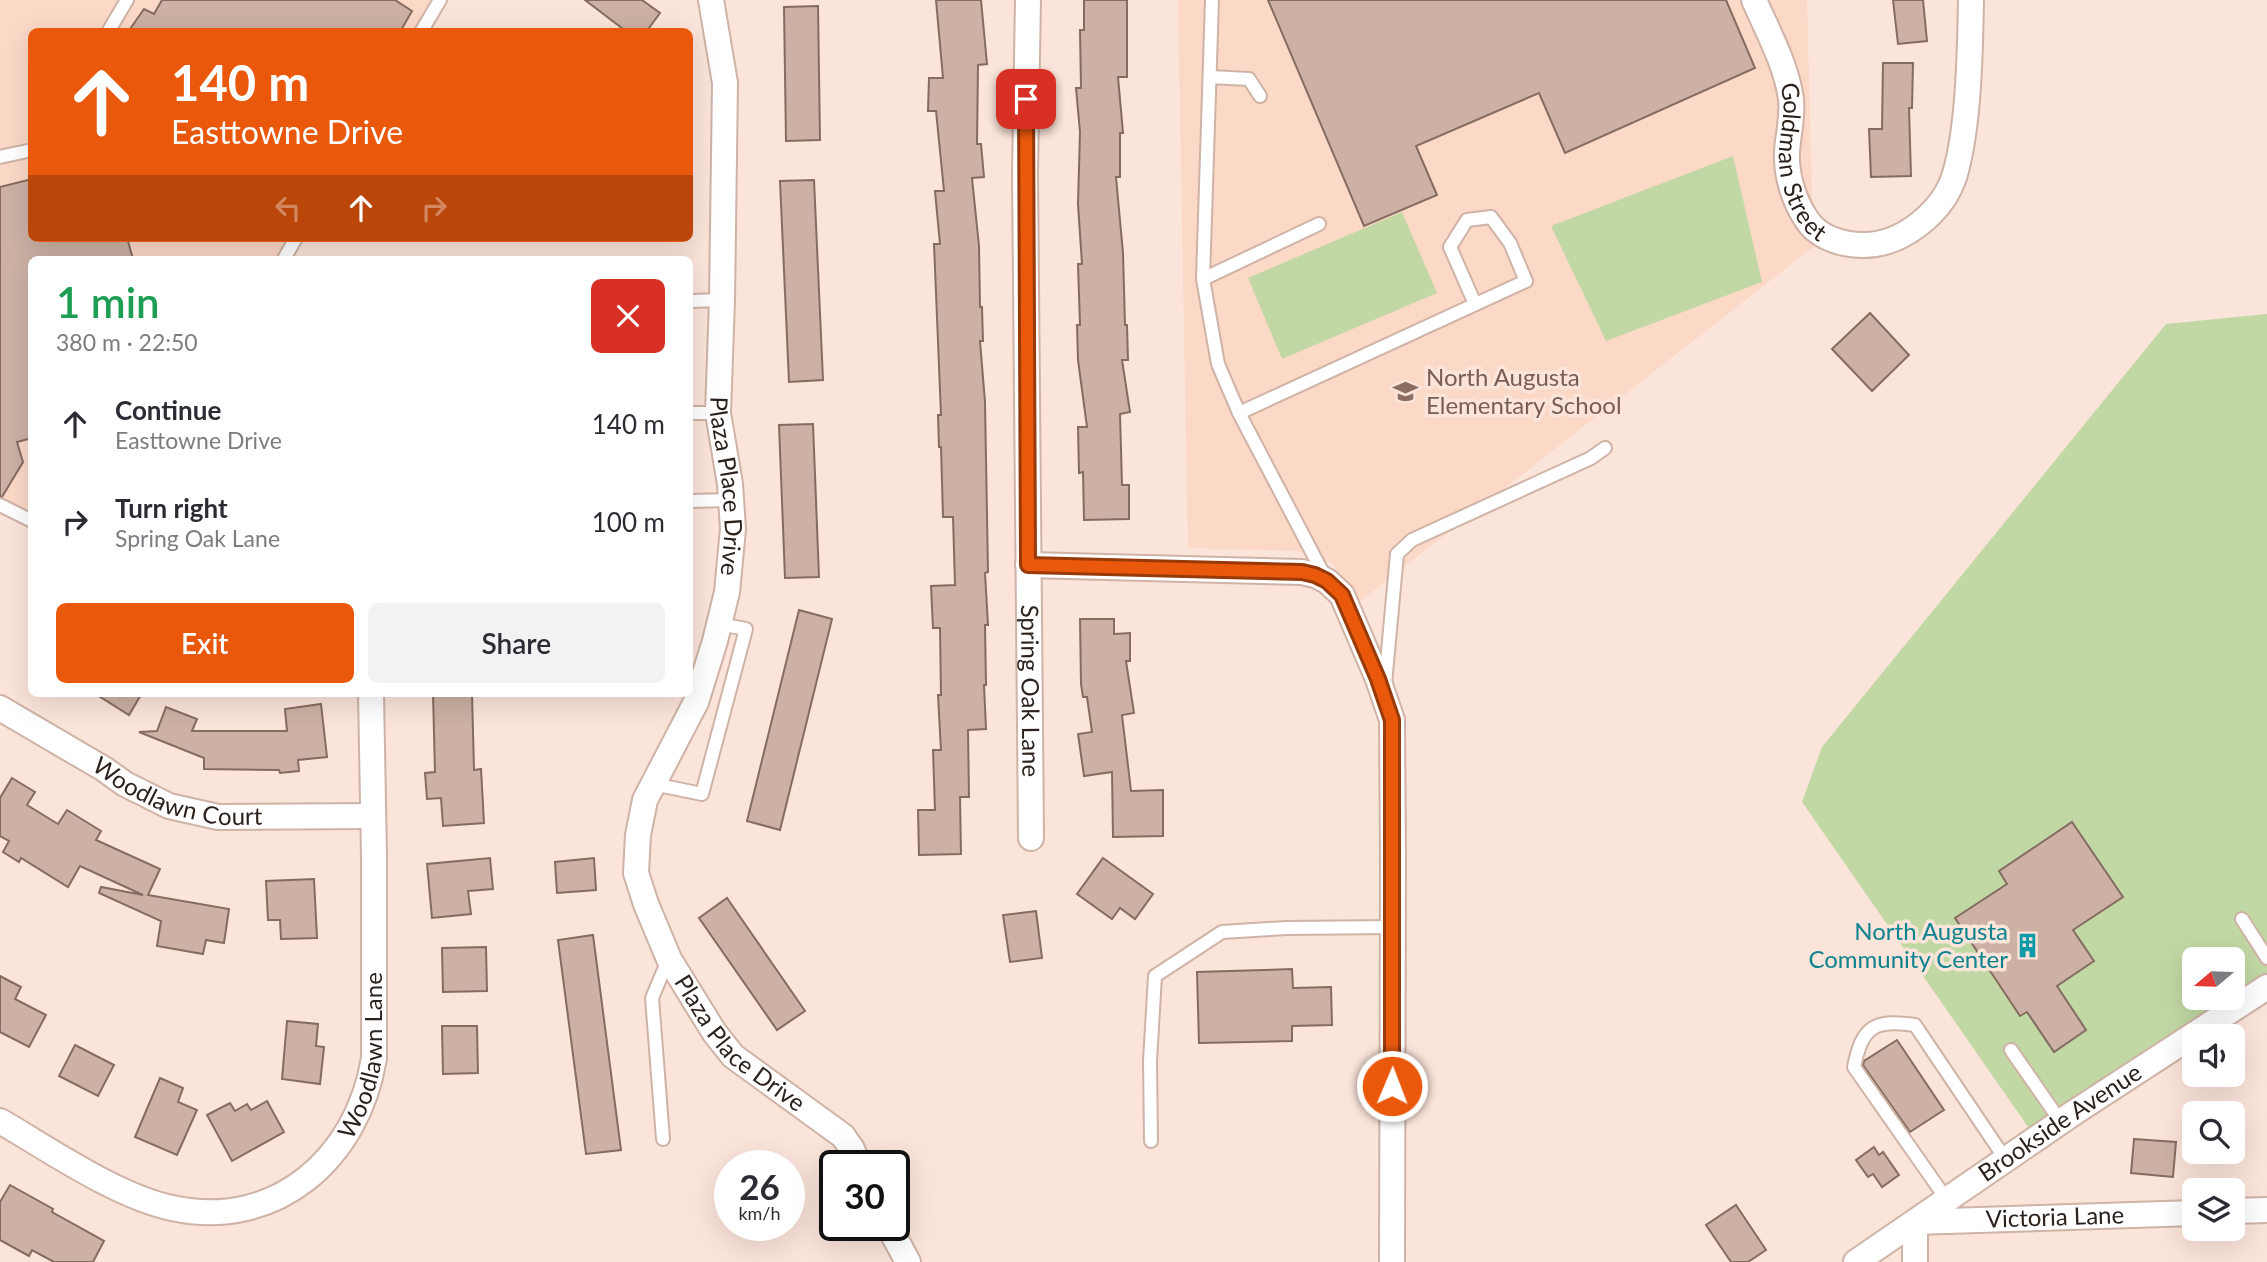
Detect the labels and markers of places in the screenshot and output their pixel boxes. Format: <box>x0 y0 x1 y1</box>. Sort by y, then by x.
pin <box>996 69 1056 129</box>
place label: North Augusta Elementary School <box>1426 362 1622 419</box>
school or university icon: North Augusta Elementary School <box>1392 378 1420 406</box>
place label: North Augusta Community Center <box>1808 916 2008 973</box>
building icon: North Augusta Community Center <box>2014 932 2042 960</box>

